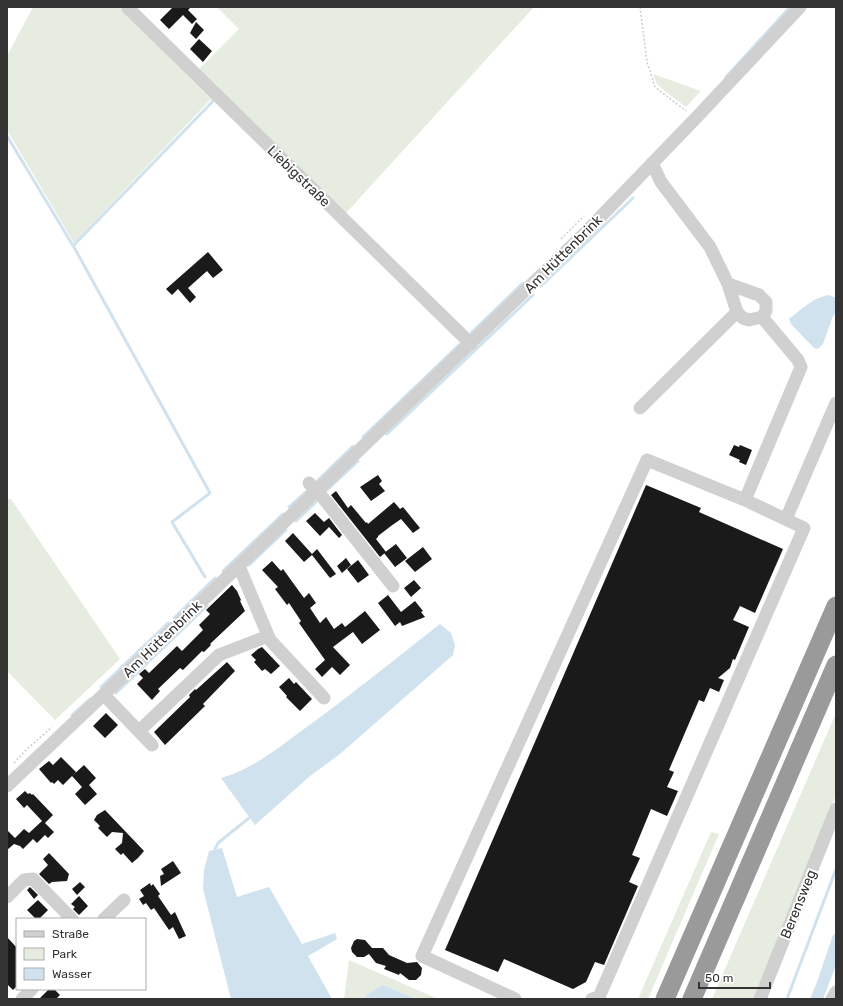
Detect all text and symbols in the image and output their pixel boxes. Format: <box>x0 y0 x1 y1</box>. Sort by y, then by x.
street label: Liebigstraße <box>264 142 334 211</box>
street label: Am Hüttenbrink <box>521 211 607 297</box>
street label: Am Hüttenbrink <box>119 597 206 681</box>
street label: Berensweg <box>777 867 820 941</box>
legend <box>16 918 146 990</box>
text: Straße <box>52 927 89 941</box>
text: Park <box>52 947 78 961</box>
scale bar <box>699 964 770 990</box>
text: Wasser <box>52 967 92 981</box>
text: 50 m <box>705 971 733 985</box>

